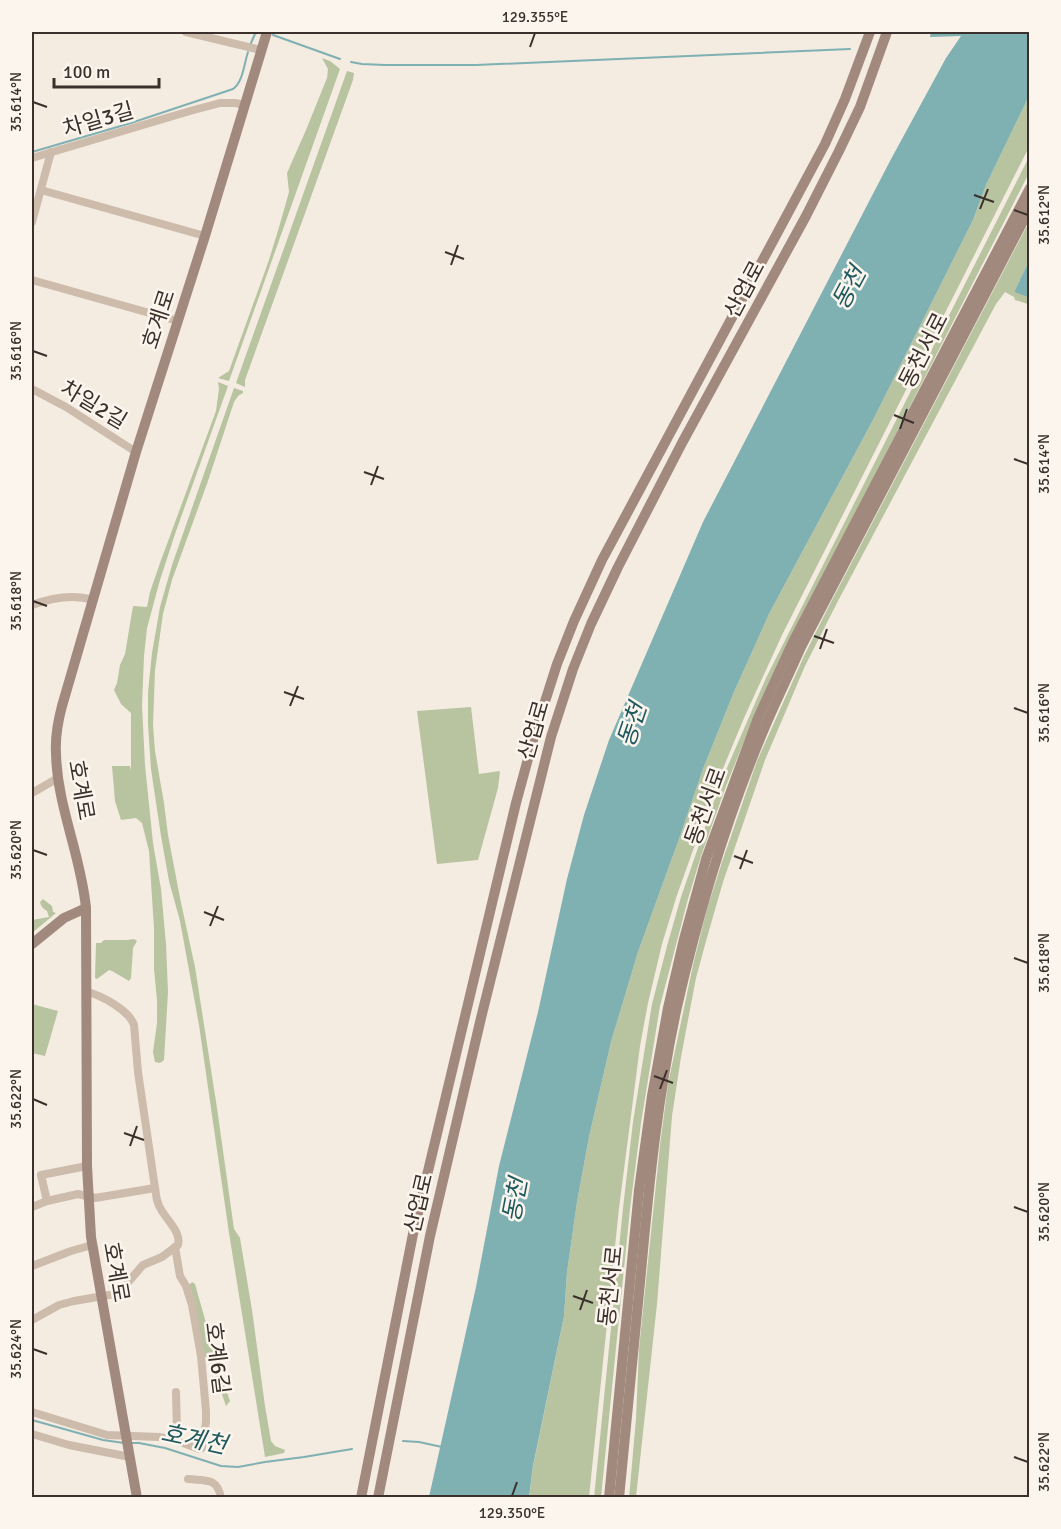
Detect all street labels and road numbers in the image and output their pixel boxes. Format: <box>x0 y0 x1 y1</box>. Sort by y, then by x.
street label: 차일3길 <box>60 96 137 142</box>
street label: 산업로 <box>718 256 771 322</box>
street label: 호계로 <box>136 286 181 352</box>
street label: 동천서로 <box>893 308 954 392</box>
street label: 차일2길 <box>56 374 132 435</box>
street label: 산업로 <box>512 697 555 763</box>
street label: 호계로 <box>63 758 100 822</box>
street label: 동천서로 <box>679 764 732 849</box>
street label: 산업로 <box>399 1170 438 1236</box>
street label: 호계로 <box>98 1240 135 1304</box>
street label: 동천서로 <box>593 1244 628 1328</box>
street label: 호계6길 <box>200 1320 235 1396</box>

